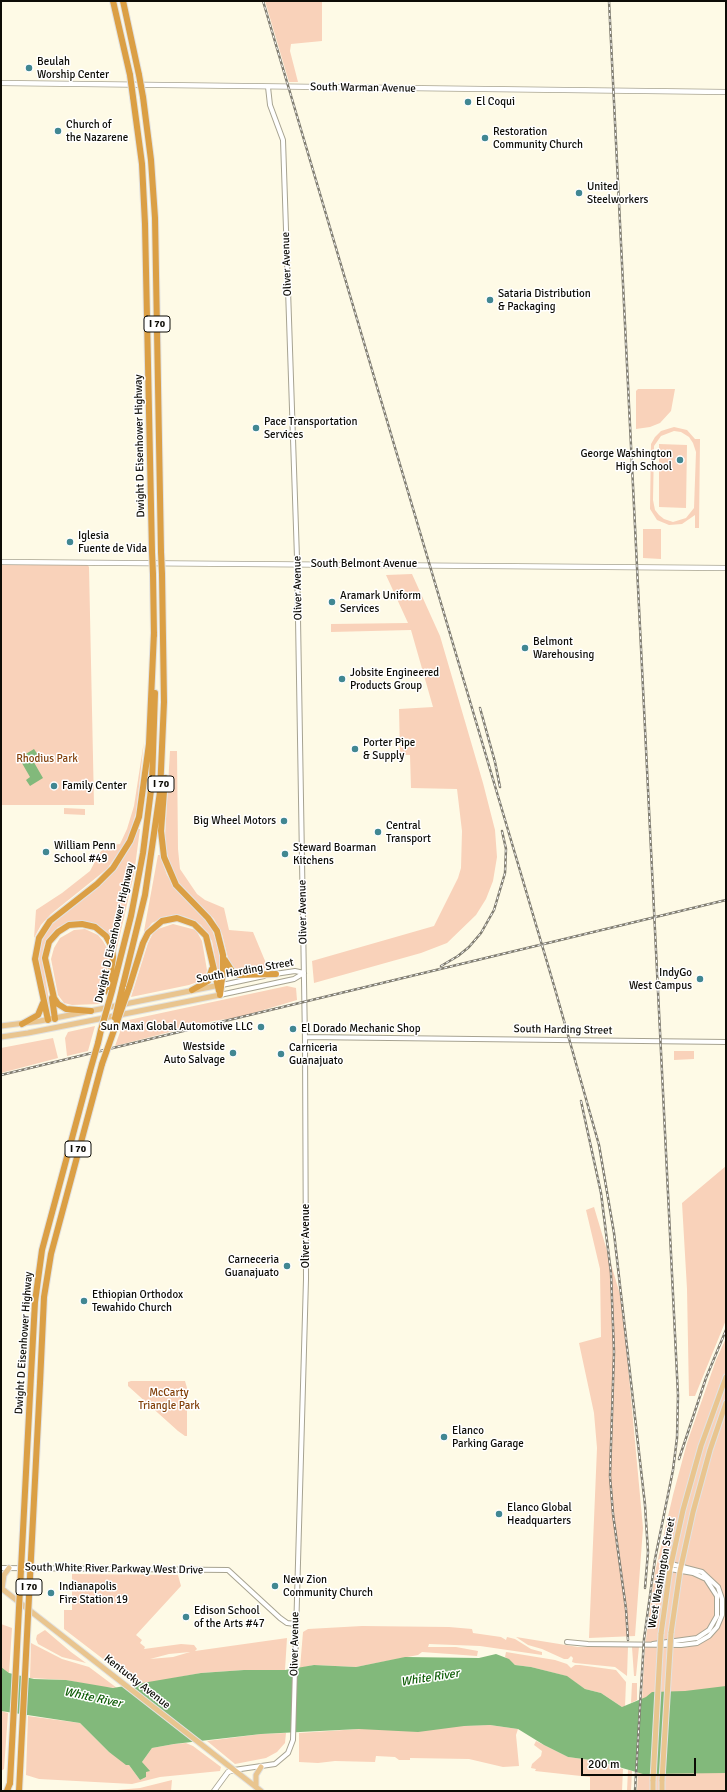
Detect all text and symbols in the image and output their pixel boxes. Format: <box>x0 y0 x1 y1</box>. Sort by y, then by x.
place label: Beulah Worship Center <box>37 55 109 81</box>
marker: Beulah Worship Center <box>24 63 34 73</box>
street label: South Warman Avenue <box>310 80 416 96</box>
place label: El Coqui <box>476 95 515 109</box>
marker: El Coqui <box>463 97 473 107</box>
place label: Church of the Nazarene <box>66 118 128 144</box>
place label: Restoration Community Church <box>493 125 583 151</box>
marker: Church of the Nazarene <box>53 126 63 136</box>
marker: Restoration Community Church <box>480 133 490 143</box>
place label: United Steelworkers <box>587 180 648 206</box>
marker: United Steelworkers <box>574 188 584 198</box>
street label: Oliver Avenue <box>279 232 295 296</box>
place label: Sataria Distribution & Packaging <box>498 287 591 313</box>
marker: Sataria Distribution & Packaging <box>485 295 495 305</box>
road number: I 70 <box>144 316 170 332</box>
street label: Dwight D Eisenhower Highway <box>132 374 148 518</box>
place label: Pace Transportation Services <box>264 415 358 441</box>
marker: Pace Transportation Services <box>251 423 261 433</box>
place label: George Washington High School <box>580 447 672 473</box>
marker: George Washington High School <box>675 455 685 465</box>
place label: Iglesia Fuente de Vida <box>78 529 147 555</box>
marker: Iglesia Fuente de Vida <box>65 537 75 547</box>
street label: Oliver Avenue <box>291 556 305 620</box>
street label: South Belmont Avenue <box>311 557 417 571</box>
place label: Aramark Uniform Services <box>340 589 421 615</box>
marker: Aramark Uniform Services <box>327 597 337 607</box>
place label: Belmont Warehousing <box>533 635 594 661</box>
marker: Belmont Warehousing <box>520 643 530 653</box>
place label: Jobsite Engineered Products Group <box>350 666 439 692</box>
marker: Jobsite Engineered Products Group <box>337 674 347 684</box>
place label: Porter Pipe & Supply <box>363 736 415 762</box>
marker: Porter Pipe & Supply <box>350 744 360 754</box>
park label: Rhodius Park <box>16 752 78 766</box>
road number: I 70 <box>148 776 174 792</box>
place label: Family Center <box>62 779 127 793</box>
marker: Family Center <box>49 781 59 791</box>
place label: Big Wheel Motors <box>193 814 276 828</box>
marker: Big Wheel Motors <box>279 816 289 826</box>
place label: Central Transport <box>386 819 431 845</box>
marker: Central Transport <box>373 827 383 837</box>
place label: William Penn School #49 <box>54 839 116 865</box>
place label: Steward Boarman Kitchens <box>293 841 376 867</box>
marker: William Penn School #49 <box>41 847 51 857</box>
marker: Steward Boarman Kitchens <box>280 849 290 859</box>
street label: Dwight D Eisenhower Highway <box>92 862 138 1004</box>
street label: Oliver Avenue <box>296 880 310 944</box>
street label: South Harding Street <box>195 956 295 986</box>
place label: IndyGo West Campus <box>629 966 692 992</box>
marker: IndyGo West Campus <box>695 974 705 984</box>
place label: Sun Maxi Global Automotive LLC <box>101 1020 253 1034</box>
marker: Sun Maxi Global Automotive LLC <box>256 1022 266 1032</box>
place label: El Dorado Mechanic Shop <box>301 1022 421 1036</box>
street label: South Harding Street <box>514 1023 612 1037</box>
marker: El Dorado Mechanic Shop <box>288 1024 298 1034</box>
place label: Westside Auto Salvage <box>164 1040 225 1066</box>
place label: Carniceria Guanajuato <box>289 1041 343 1067</box>
marker: Westside Auto Salvage <box>228 1048 238 1058</box>
marker: Carniceria Guanajuato <box>276 1049 286 1059</box>
road number: I 70 <box>65 1141 91 1157</box>
street label: Oliver Avenue <box>299 1204 313 1268</box>
place label: Carneceria Guanajuato <box>225 1253 279 1279</box>
marker: Carneceria Guanajuato <box>282 1261 292 1271</box>
street label: Dwight D Eisenhower Highway <box>12 1271 36 1415</box>
place label: Ethiopian Orthodox Tewahido Church <box>92 1288 183 1314</box>
marker: Ethiopian Orthodox Tewahido Church <box>79 1296 89 1306</box>
park label: McCarty Triangle Park <box>138 1386 200 1412</box>
place label: Elanco Parking Garage <box>452 1424 524 1450</box>
marker: Elanco Parking Garage <box>439 1432 449 1442</box>
place label: Elanco Global Headquarters <box>507 1501 572 1527</box>
marker: Elanco Global Headquarters <box>494 1509 504 1519</box>
street label: West Washington Street <box>646 1517 678 1629</box>
street label: South White River Parkway West Drive <box>25 1561 203 1577</box>
place label: New Zion Community Church <box>283 1573 373 1599</box>
road number: I 70 <box>16 1579 42 1595</box>
place label: Indianapolis Fire Station 19 <box>59 1580 128 1606</box>
marker: New Zion Community Church <box>270 1581 280 1591</box>
marker: Indianapolis Fire Station 19 <box>46 1588 56 1598</box>
place label: Edison School of the Arts #47 <box>194 1604 265 1630</box>
marker: Edison School of the Arts #47 <box>181 1612 191 1622</box>
street label: Oliver Avenue <box>288 1612 302 1676</box>
street label: Kentucky Avenue <box>101 1652 173 1712</box>
water label: White River <box>400 1666 460 1690</box>
water label: White River <box>63 1685 123 1711</box>
scale bar <box>583 1750 698 1776</box>
text: 200 m <box>588 1757 620 1772</box>

